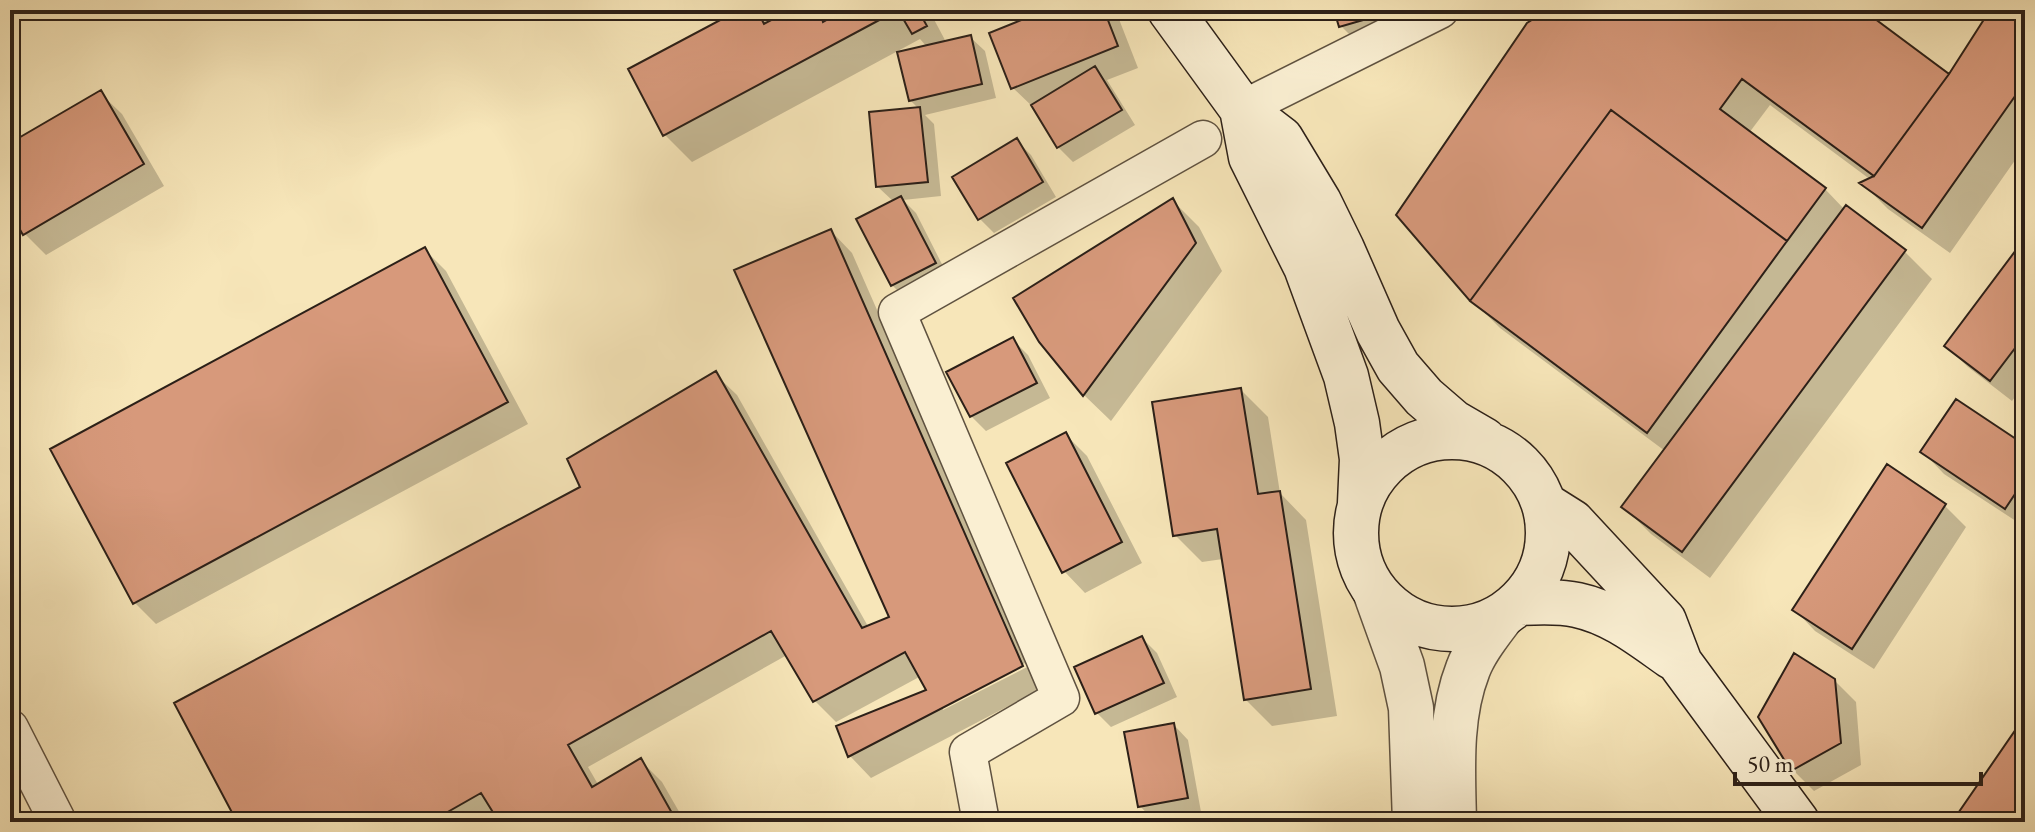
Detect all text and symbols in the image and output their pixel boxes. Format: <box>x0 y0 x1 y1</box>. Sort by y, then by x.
scale bar <box>1735 736 1981 786</box>
text: 50 m <box>1747 748 1794 779</box>

